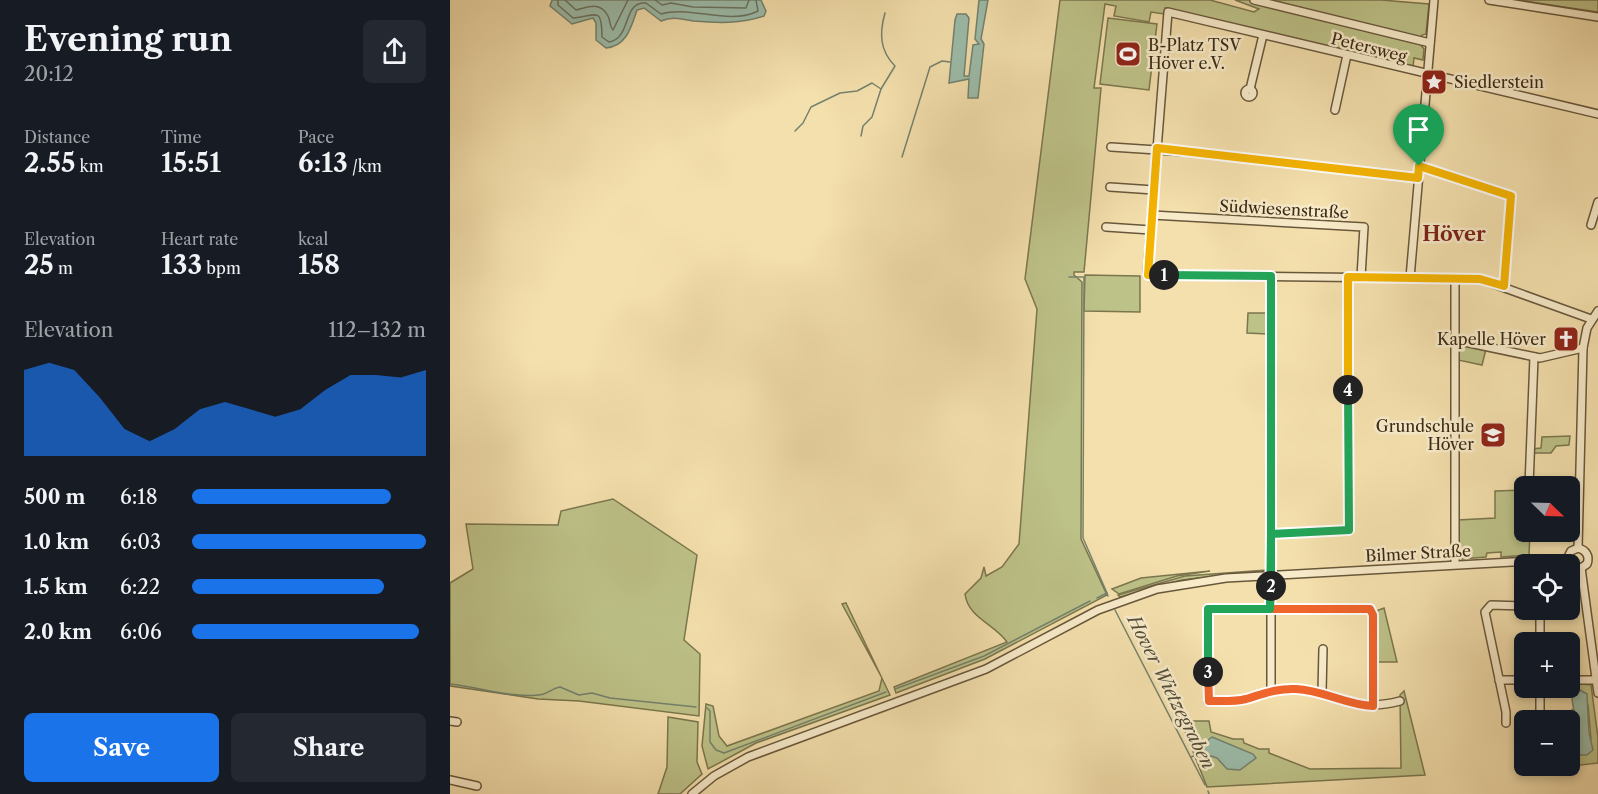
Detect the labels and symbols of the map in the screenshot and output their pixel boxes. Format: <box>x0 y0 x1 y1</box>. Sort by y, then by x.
street label: Petersweg <box>1329 28 1410 66</box>
place label: B-Platz TSV Höver e.V. <box>1148 35 1241 73</box>
sports icon: B-Platz TSV Höver e.V. <box>1113 39 1143 69</box>
place icon: Siedlerstein <box>1419 67 1449 97</box>
place label: Siedlerstein <box>1454 72 1544 92</box>
pin <box>1393 104 1444 166</box>
street label: Südwiesenstraße <box>1219 196 1349 222</box>
district label: Höver <box>1422 222 1486 246</box>
pin: 1 <box>1149 260 1179 290</box>
church icon: Kapelle Höver <box>1551 324 1581 354</box>
place label: Kapelle Höver <box>1437 329 1546 349</box>
pin: 4 <box>1333 375 1363 405</box>
place label: Grundschule Höver <box>1376 416 1474 454</box>
school or university icon: Grundschule Höver <box>1478 420 1508 450</box>
north arrow <box>1514 476 1580 542</box>
street label: Bilmer Straße <box>1365 540 1471 566</box>
pin: 2 <box>1256 571 1286 601</box>
water label: Hover Wietzegraben <box>1122 610 1219 773</box>
pin: 3 <box>1193 657 1223 687</box>

